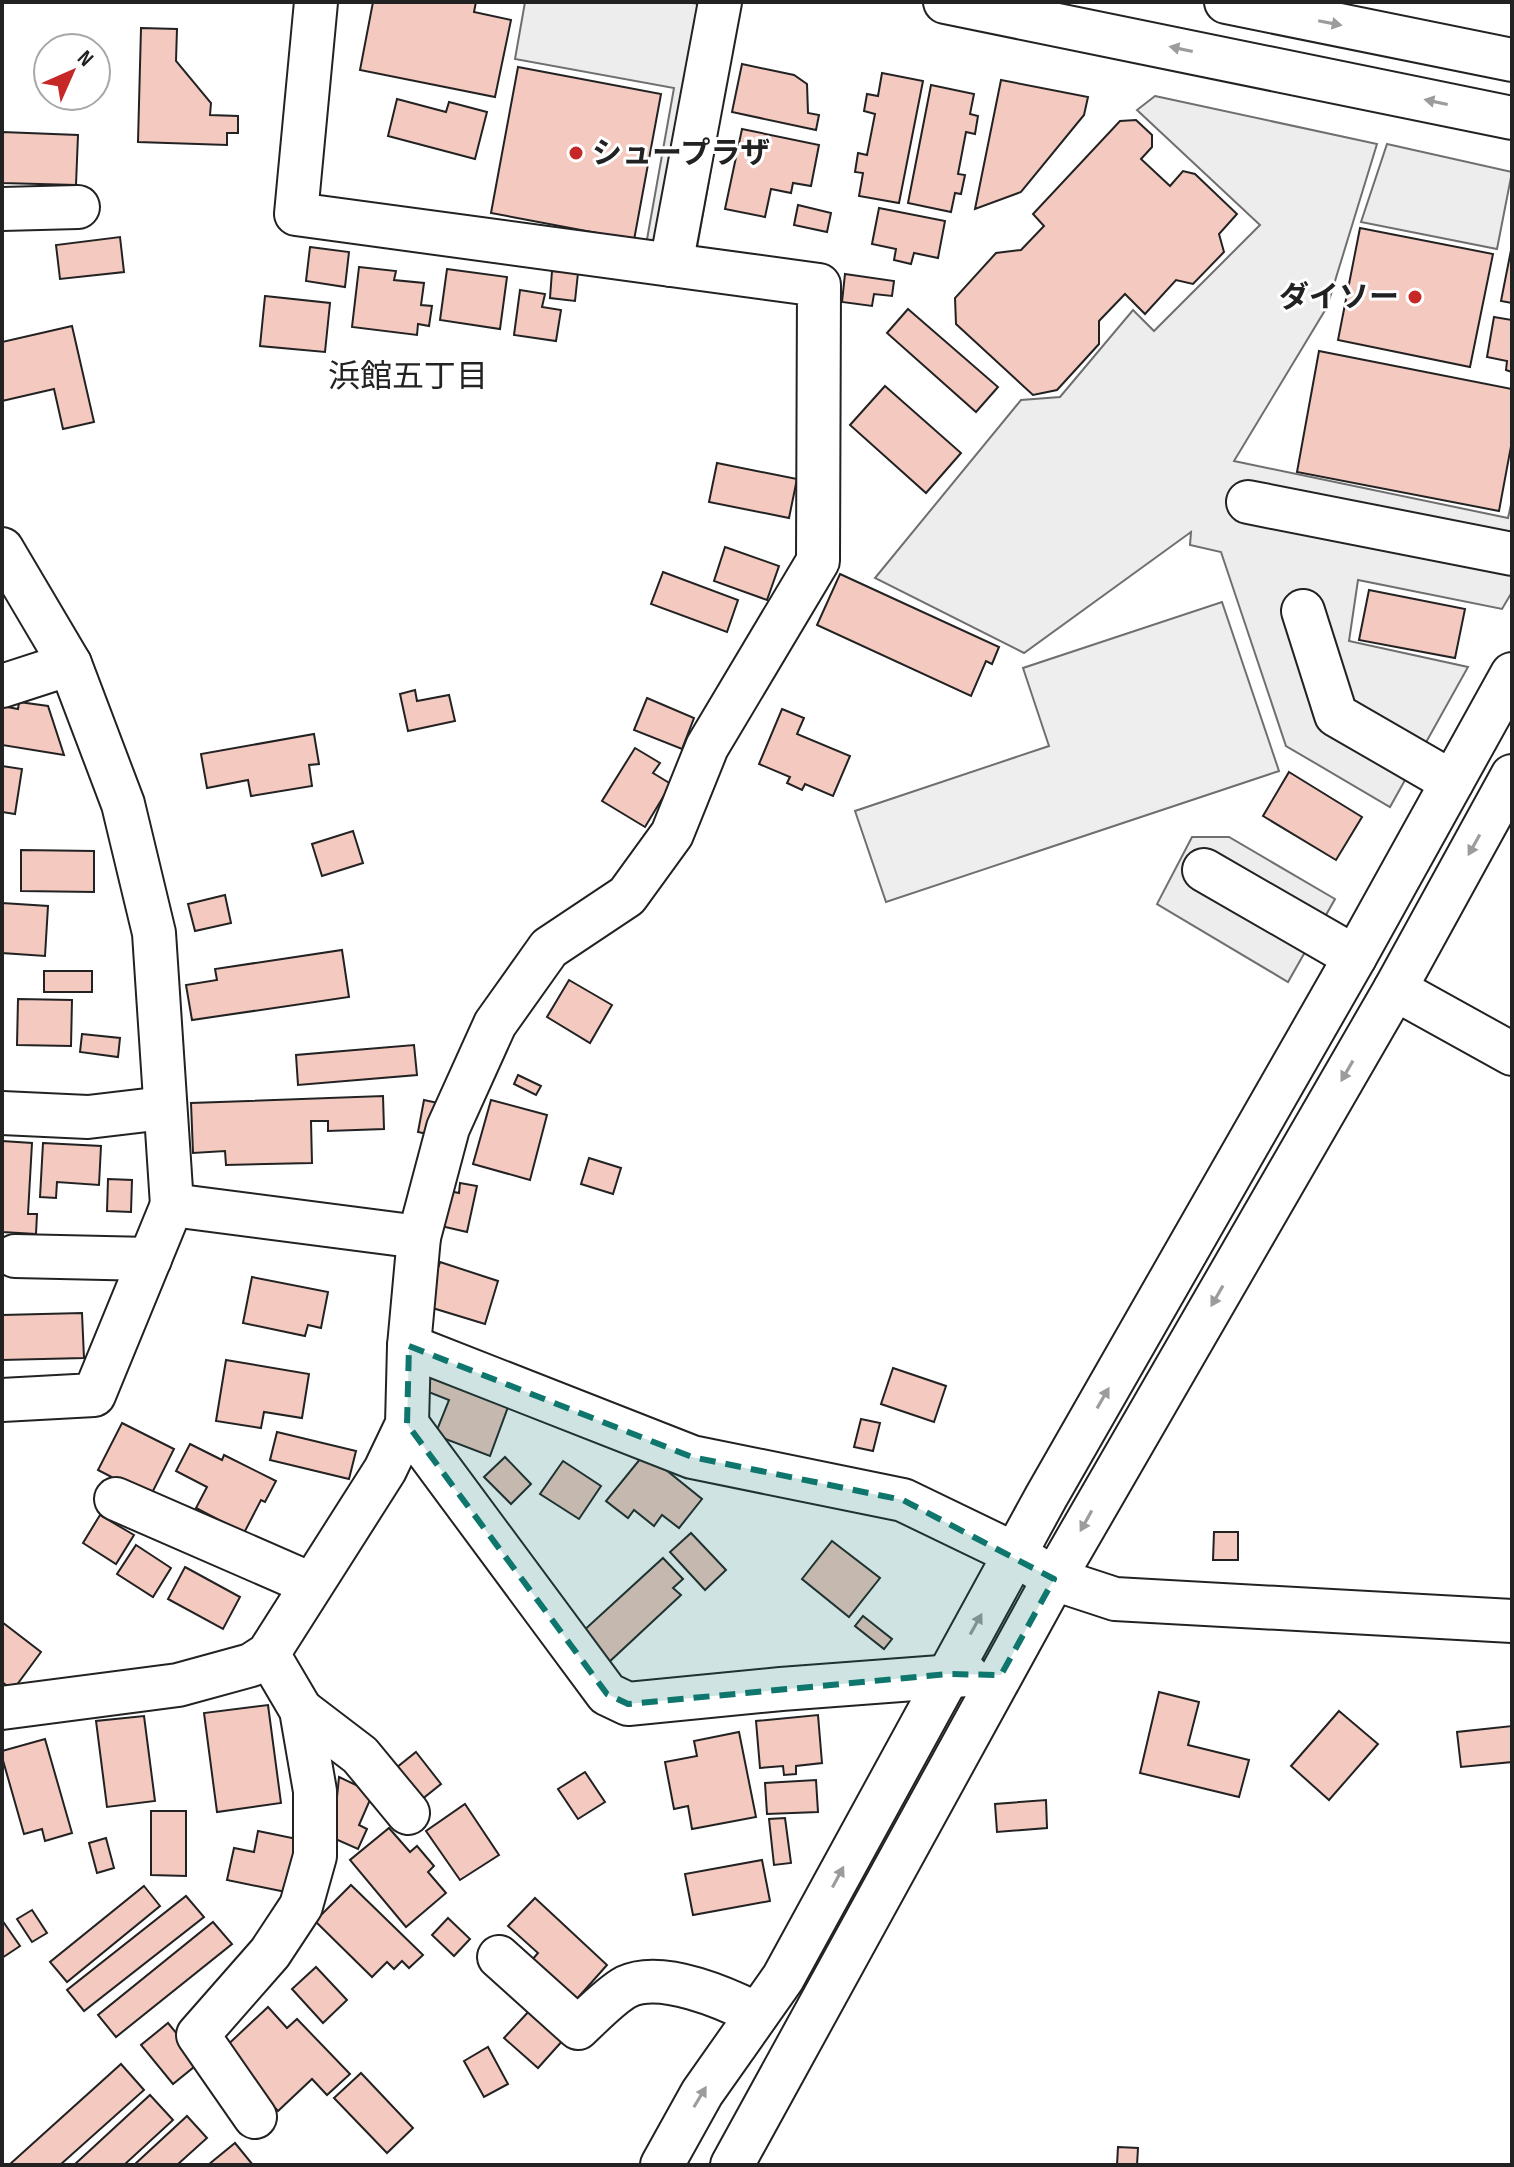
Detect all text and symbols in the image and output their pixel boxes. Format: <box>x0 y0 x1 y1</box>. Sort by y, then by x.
one-way arrow <box>1317 17 1342 30</box>
north arrow <box>32 32 112 112</box>
one-way arrow <box>1169 42 1194 55</box>
text: N <box>71 45 99 73</box>
one-way arrow <box>1423 95 1448 108</box>
place label: シュープラザ <box>592 136 770 172</box>
marker: シュープラザ <box>567 144 585 162</box>
place label: ダイソー <box>1279 280 1399 316</box>
marker: ダイソー <box>1406 288 1424 306</box>
district label: 浜館五丁目 <box>328 358 488 397</box>
one-way arrow <box>1468 833 1481 856</box>
one-way arrow <box>1340 1060 1354 1083</box>
one-way arrow <box>1210 1285 1224 1307</box>
one-way arrow <box>1096 1386 1110 1409</box>
one-way arrow <box>1079 1510 1093 1532</box>
one-way arrow <box>969 1613 983 1636</box>
one-way arrow <box>831 1866 844 1889</box>
one-way arrow <box>693 2086 707 2108</box>

